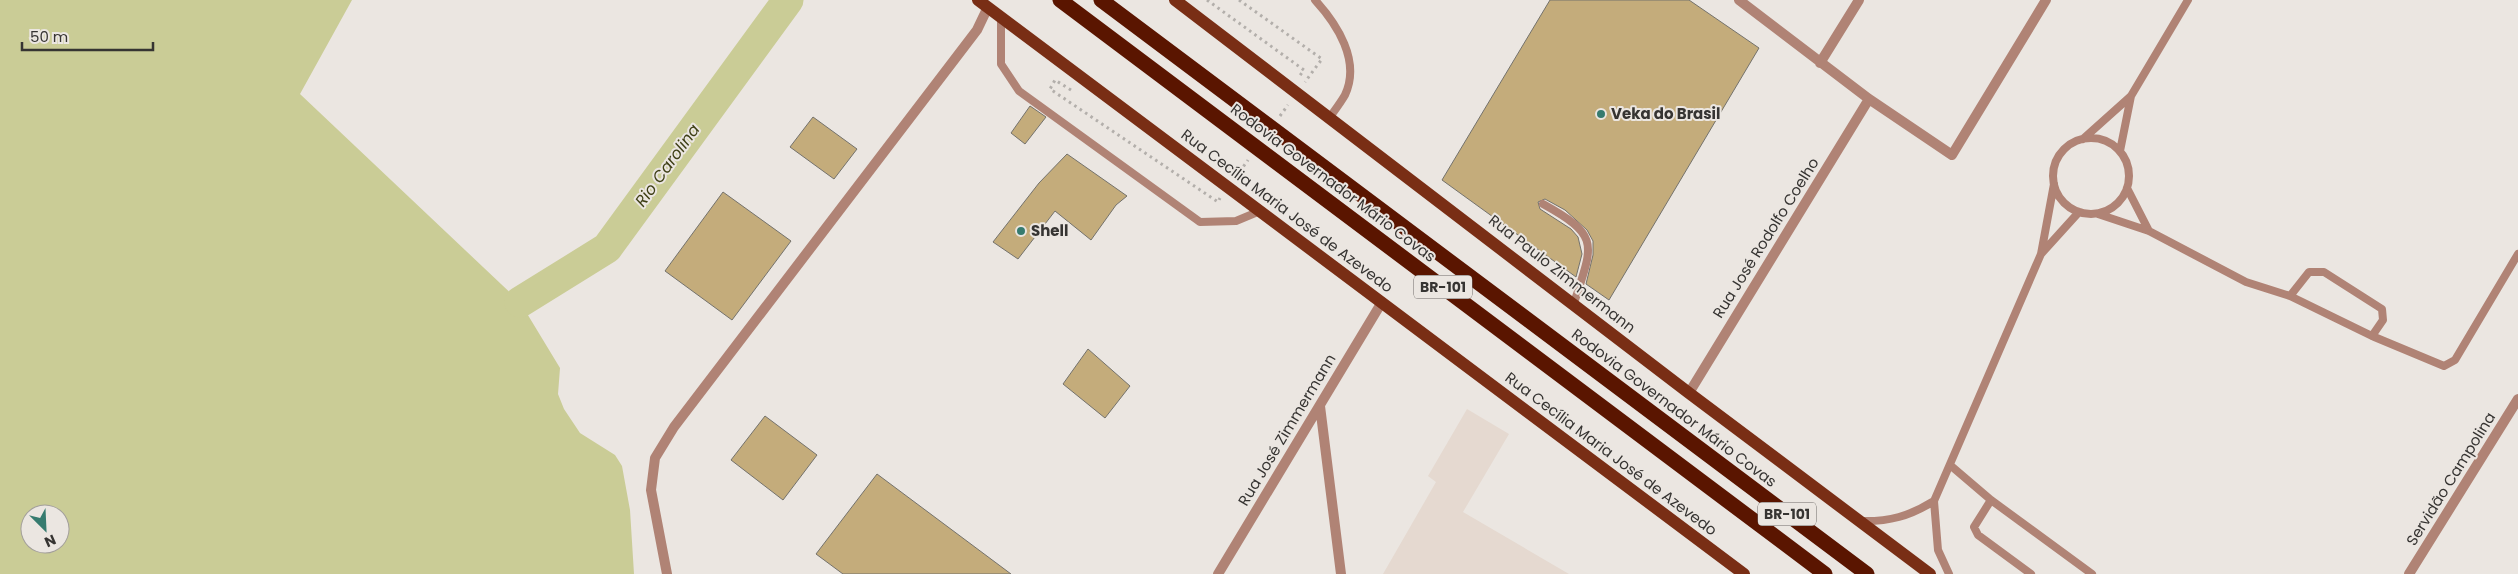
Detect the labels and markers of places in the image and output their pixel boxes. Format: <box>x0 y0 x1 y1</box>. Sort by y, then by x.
place label: Veka do Brasil <box>1611 103 1720 124</box>
marker: Veka do Brasil <box>1595 108 1607 120</box>
place label: Shell <box>1031 220 1068 241</box>
marker: Shell <box>1015 225 1027 237</box>

